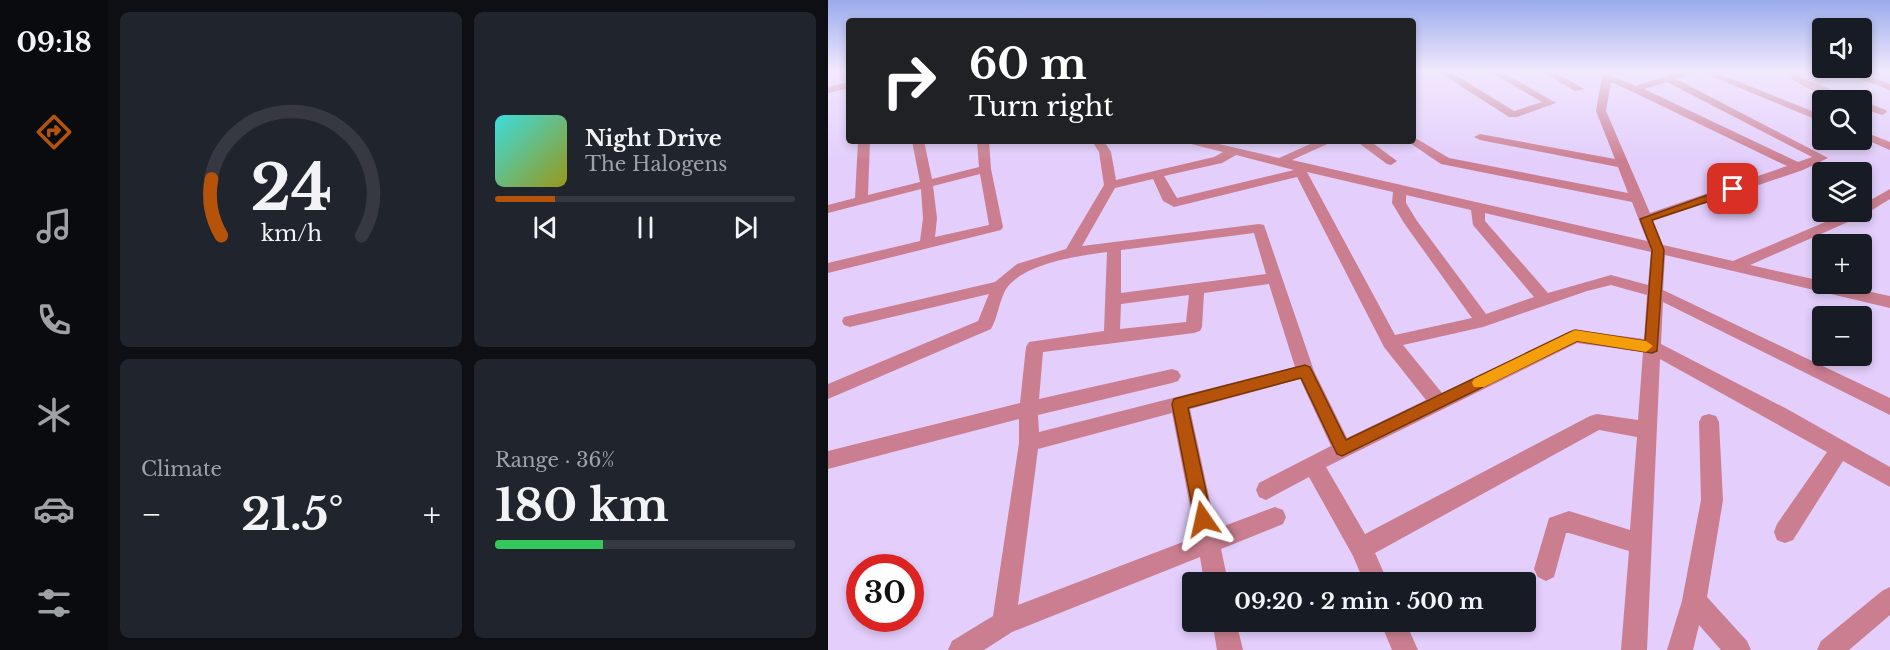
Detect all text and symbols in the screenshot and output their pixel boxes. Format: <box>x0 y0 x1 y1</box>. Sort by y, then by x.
map controls <box>1812 18 1872 366</box>
button: sound <box>1812 18 1872 78</box>
text: 09:18 <box>16 26 92 59</box>
text: 60 m <box>969 38 1087 90</box>
icon: right <box>870 42 948 120</box>
text: Turn right <box>969 90 1113 123</box>
button: search <box>1812 90 1872 150</box>
icon: directions <box>33 111 75 153</box>
text: Night Drive <box>585 125 722 152</box>
text: 24 <box>250 150 332 228</box>
text: The Halogens <box>585 152 727 176</box>
button: layers <box>1812 162 1872 222</box>
pin <box>1707 163 1758 214</box>
icon: arrive <box>1716 172 1749 205</box>
icon: music <box>33 205 75 247</box>
icon: previous <box>529 211 562 244</box>
icon: pause <box>629 211 662 244</box>
icon: next <box>729 211 762 244</box>
text: km/h <box>261 221 322 248</box>
button: + <box>1812 234 1872 294</box>
icon: phone <box>33 299 75 341</box>
button: − <box>1812 306 1872 366</box>
icon: climate <box>33 394 75 436</box>
text: Range · 36% <box>495 448 615 472</box>
text: Climate <box>141 457 222 481</box>
text: 180 km <box>495 477 669 533</box>
text: 21.5° <box>241 486 344 542</box>
position arrow <box>1171 487 1235 551</box>
icon: car <box>33 488 75 530</box>
text: − <box>141 494 162 535</box>
text: + <box>423 494 441 535</box>
speed limit sign: 30 <box>846 554 924 632</box>
icon: filters <box>33 582 75 624</box>
text: 09:20 · 2 min · 500 m <box>1234 588 1484 615</box>

